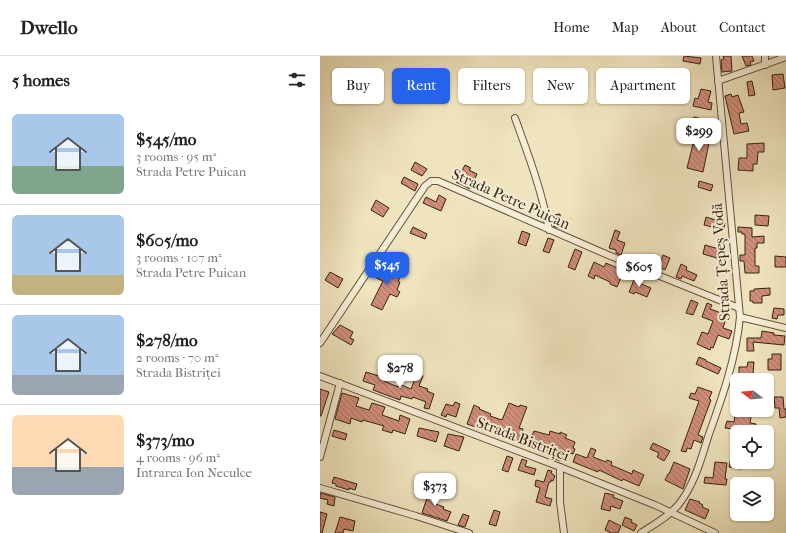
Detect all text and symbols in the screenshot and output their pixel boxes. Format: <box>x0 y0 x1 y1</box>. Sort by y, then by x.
text: Dwello <box>20 17 78 39</box>
text: Home <box>553 19 590 36</box>
text: Map <box>612 19 639 36</box>
text: About <box>661 19 697 36</box>
text: Contact <box>719 19 766 36</box>
chip: Buy <box>332 68 384 104</box>
chip: Rent <box>392 68 450 104</box>
chip: Filters <box>458 68 525 104</box>
chip: New <box>533 68 588 104</box>
chip: Apartment <box>596 68 690 104</box>
icon: filters <box>286 69 308 91</box>
text: 5 homes <box>12 70 70 90</box>
pin: $299 <box>675 118 723 152</box>
text: $299 <box>685 123 713 138</box>
text: $545/mo <box>136 129 196 149</box>
icon: home <box>44 130 92 178</box>
text: 3 rooms · 95 m² <box>136 149 216 164</box>
text: Strada Petre Puican <box>136 164 246 179</box>
street label: Strada Petre Puican <box>449 165 573 233</box>
street label: Strada Țepeș Vodă <box>708 201 734 322</box>
text: $605/mo <box>136 230 198 250</box>
icon: home <box>44 231 92 279</box>
text: 3 rooms · 107 m² <box>136 250 222 265</box>
pin: $545 <box>363 252 411 286</box>
pin: $605 <box>615 254 663 288</box>
text: $545 <box>374 257 400 272</box>
text: $605 <box>626 259 652 274</box>
text: Strada Petre Puican <box>136 265 246 280</box>
text: $278/mo <box>136 330 198 350</box>
icon: home <box>44 331 92 379</box>
text: 2 rooms · 70 m² <box>136 350 219 365</box>
pin: $278 <box>376 355 424 389</box>
text: $278 <box>387 360 413 375</box>
text: Strada Bistriței <box>136 365 221 380</box>
north arrow <box>730 373 774 417</box>
map controls <box>730 373 774 521</box>
street label: Strada Bistriței <box>474 413 572 465</box>
button: locate <box>730 425 774 469</box>
text: $373/mo <box>136 430 194 450</box>
icon: home <box>44 431 92 479</box>
text: 4 rooms · 96 m² <box>136 450 220 465</box>
text: Intrarea Ion Neculce <box>136 465 252 480</box>
pin: $373 <box>411 473 459 507</box>
button: layers <box>730 477 774 521</box>
text: $373 <box>423 478 447 493</box>

